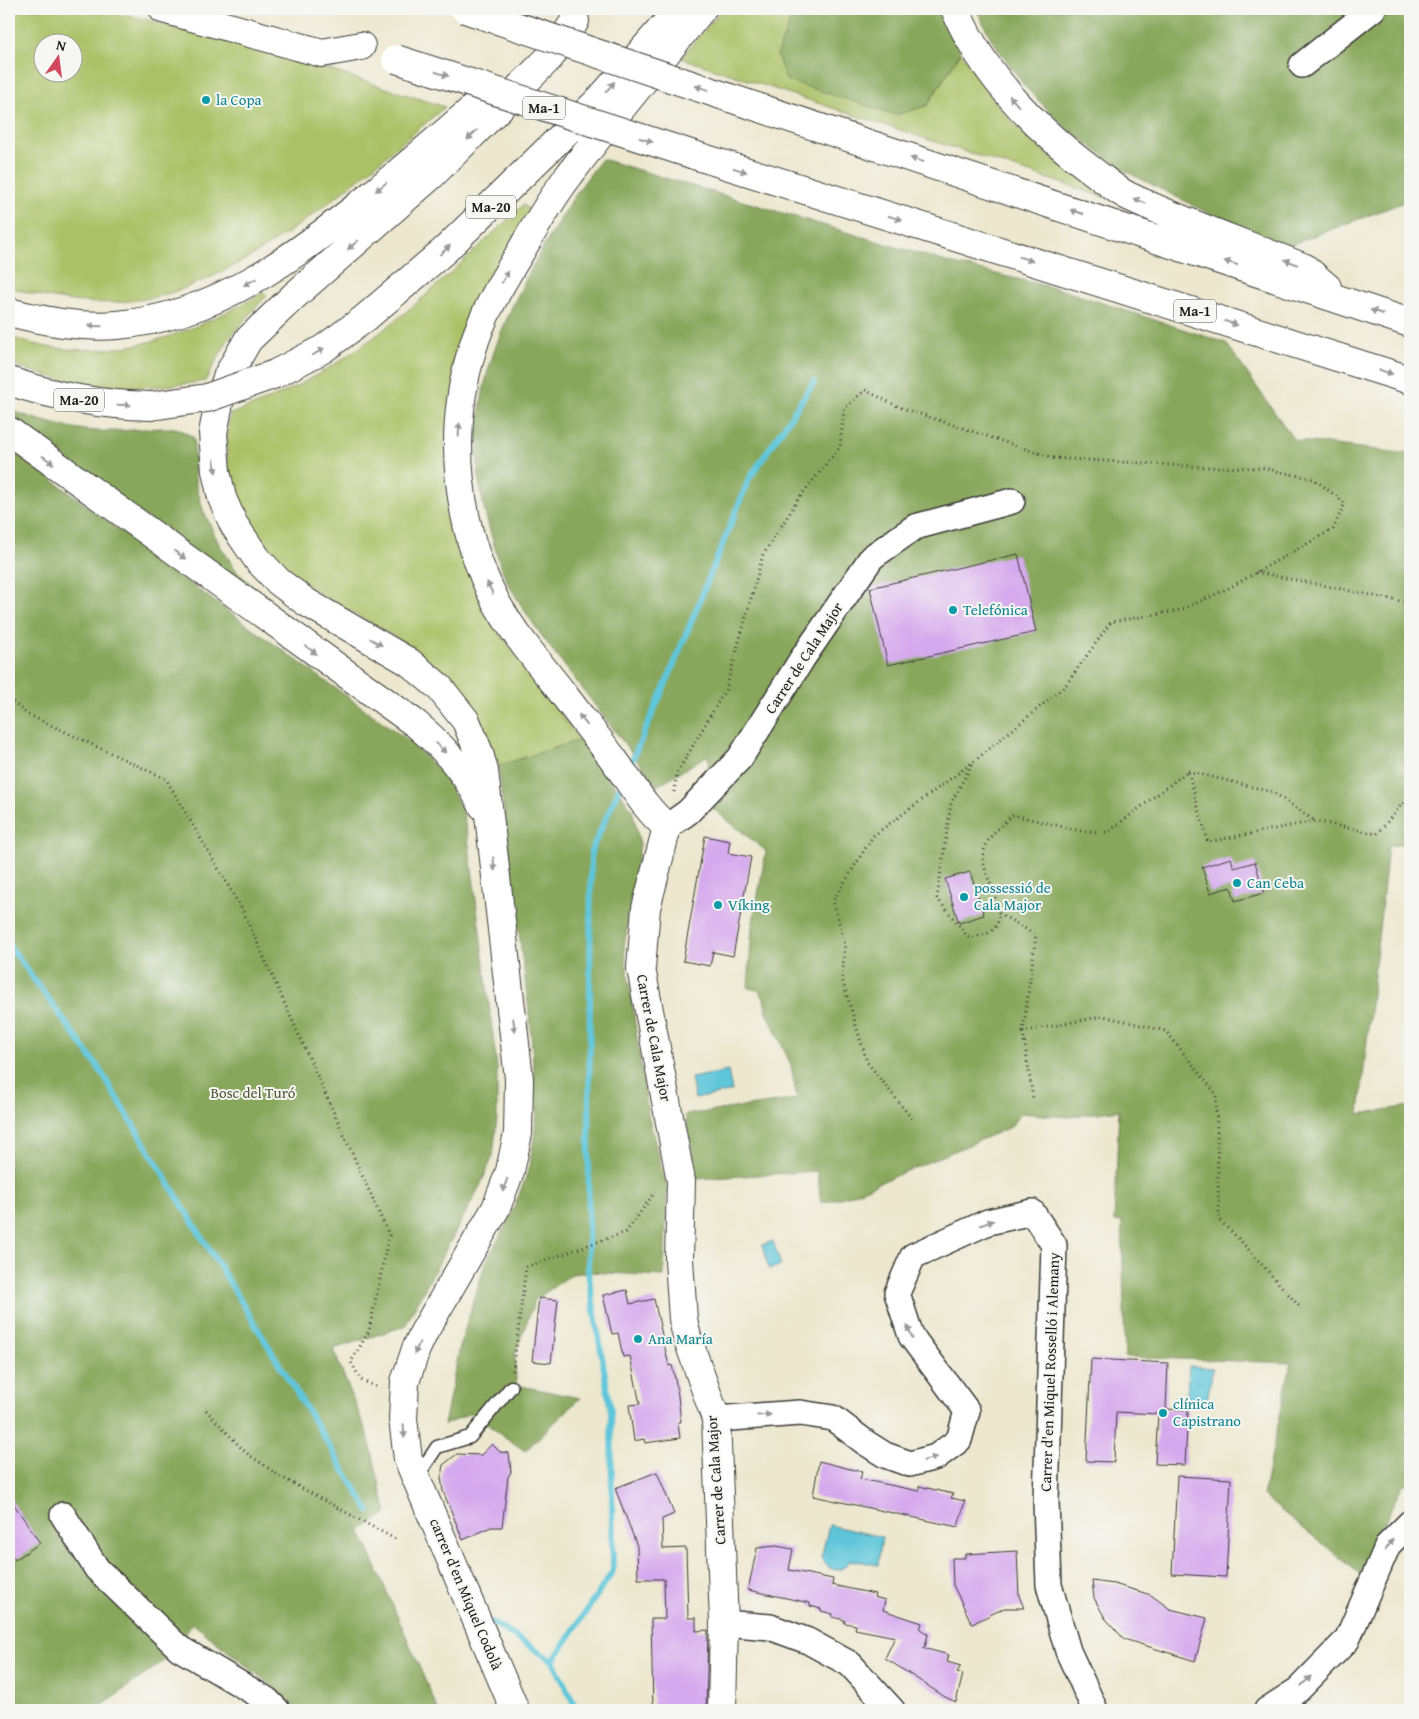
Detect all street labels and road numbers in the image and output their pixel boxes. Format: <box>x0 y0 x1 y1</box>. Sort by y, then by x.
road number: Ma-1 <box>523 96 565 120</box>
road number: Ma-20 <box>466 196 516 218</box>
road number: Ma-1 <box>1174 300 1216 322</box>
road number: Ma-20 <box>54 388 104 412</box>
street label: Carrer de Cala Major <box>760 598 848 718</box>
street label: Carrer de Cala Major <box>632 972 677 1103</box>
street label: Carrer d'en Miquel Rosselló i Alemany <box>1035 1252 1064 1492</box>
street label: Carrer de Cala Major <box>701 1415 730 1545</box>
street label: carrer d'en Miquel Codolà <box>425 1515 508 1673</box>

